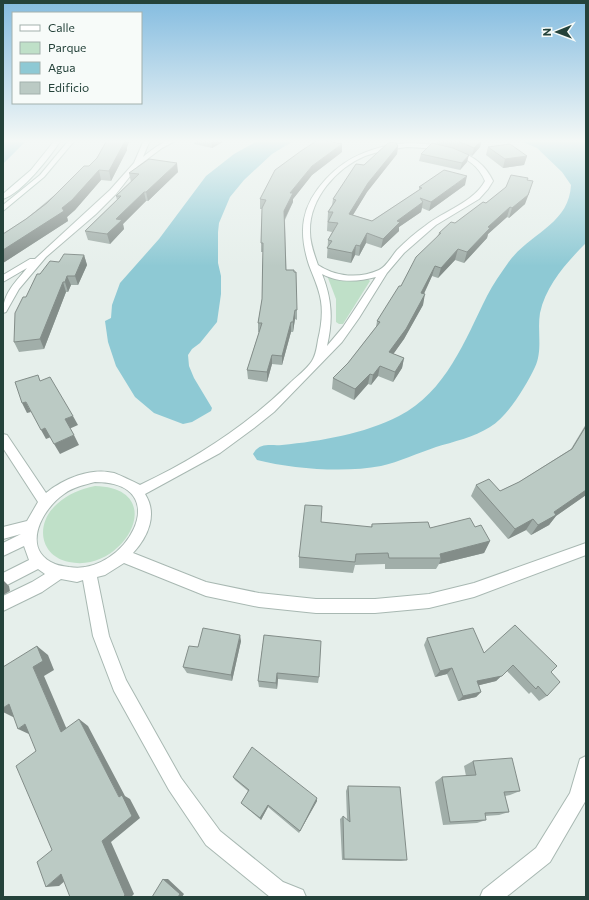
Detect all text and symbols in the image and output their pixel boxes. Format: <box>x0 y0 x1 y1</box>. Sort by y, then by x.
legend <box>12 12 142 104</box>
north arrow <box>537 12 577 52</box>
text: Calle <box>48 20 75 34</box>
text: N <box>540 28 553 36</box>
text: Parque <box>48 40 86 54</box>
text: Agua <box>48 60 76 74</box>
text: Edificio <box>48 80 89 94</box>

